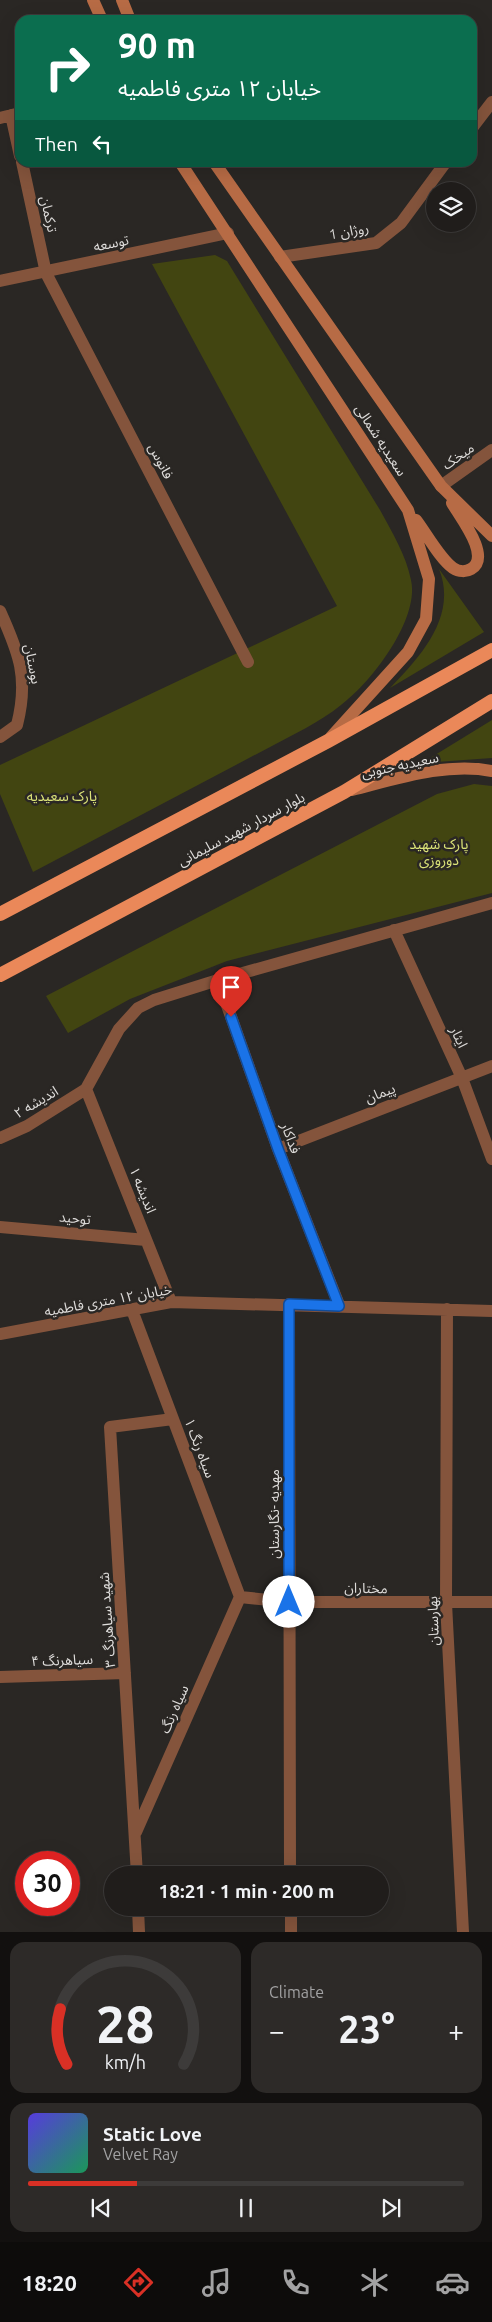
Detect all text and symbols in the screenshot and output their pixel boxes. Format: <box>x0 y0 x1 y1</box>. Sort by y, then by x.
text: 90 m <box>118 25 196 65</box>
icon: right <box>35 35 100 100</box>
text: خیابان ۱۲ متری فاطمیه <box>118 75 321 100</box>
icon: left <box>88 130 116 158</box>
text: Then <box>35 133 78 155</box>
map controls <box>426 182 476 232</box>
button: layers <box>426 182 476 232</box>
street label: ترکمان <box>36 194 61 234</box>
street label: روژان 1 <box>328 220 370 243</box>
street label: توسعه <box>92 231 130 256</box>
street label: سعیدیه شمالی <box>351 401 410 479</box>
street label: میخک <box>439 439 477 473</box>
street label: فانوس <box>144 441 177 482</box>
street label: بوستان <box>20 643 45 686</box>
street label: سعیدیه جنوبی <box>360 749 440 782</box>
park label: پارک سعیدیه <box>27 788 97 806</box>
street label: بلوار سردار شهید سلیمانی <box>175 789 308 870</box>
park label: پارک شهید دوروزی <box>409 836 469 869</box>
pin <box>210 966 252 1017</box>
icon: arrive <box>217 973 245 1001</box>
street label: ایثار <box>446 1023 471 1051</box>
street label: پیمان <box>363 1080 398 1108</box>
street label: اندیشه ۲ <box>11 1083 61 1121</box>
street label: فداکار <box>277 1119 304 1156</box>
street label: اندیشه ۱ <box>126 1164 160 1216</box>
street label: توحید <box>58 1209 91 1228</box>
street label: خیابان ۱۲ متری فاطمیه <box>43 1281 173 1320</box>
street label: سیاه رنگ ۱ <box>180 1416 219 1480</box>
street label: مهدیه -نگارستان <box>266 1469 283 1559</box>
street label: شهید سیاهرنگ ۳ <box>96 1571 119 1668</box>
position arrow <box>262 1575 314 1627</box>
street label: مختاران <box>344 1580 388 1597</box>
street label: بهارستان <box>424 1596 443 1646</box>
street label: سیاهرنگ ۴ <box>31 1651 93 1670</box>
street label: سیاه رنگ <box>156 1682 193 1736</box>
speed limit sign: 30 <box>15 1851 80 1916</box>
text: 18:21 · 1 min · 200 m <box>159 1880 334 1902</box>
text: Climate <box>269 1983 324 2001</box>
text: 28 <box>96 1995 155 2053</box>
text: 23° <box>338 2008 395 2050</box>
text: − <box>269 2015 285 2046</box>
text: + <box>448 2015 464 2046</box>
text: km/h <box>105 2052 146 2072</box>
text: Static Love <box>103 2123 202 2145</box>
text: Velvet Ray <box>103 2145 178 2163</box>
icon: previous <box>87 2194 115 2222</box>
icon: pause <box>232 2194 260 2222</box>
icon: next <box>377 2194 405 2222</box>
icon: directions <box>121 2265 156 2300</box>
icon: music <box>199 2265 234 2300</box>
icon: phone <box>278 2265 313 2300</box>
icon: climate <box>357 2265 392 2300</box>
icon: car <box>435 2265 470 2300</box>
text: 18:20 <box>22 2270 77 2295</box>

